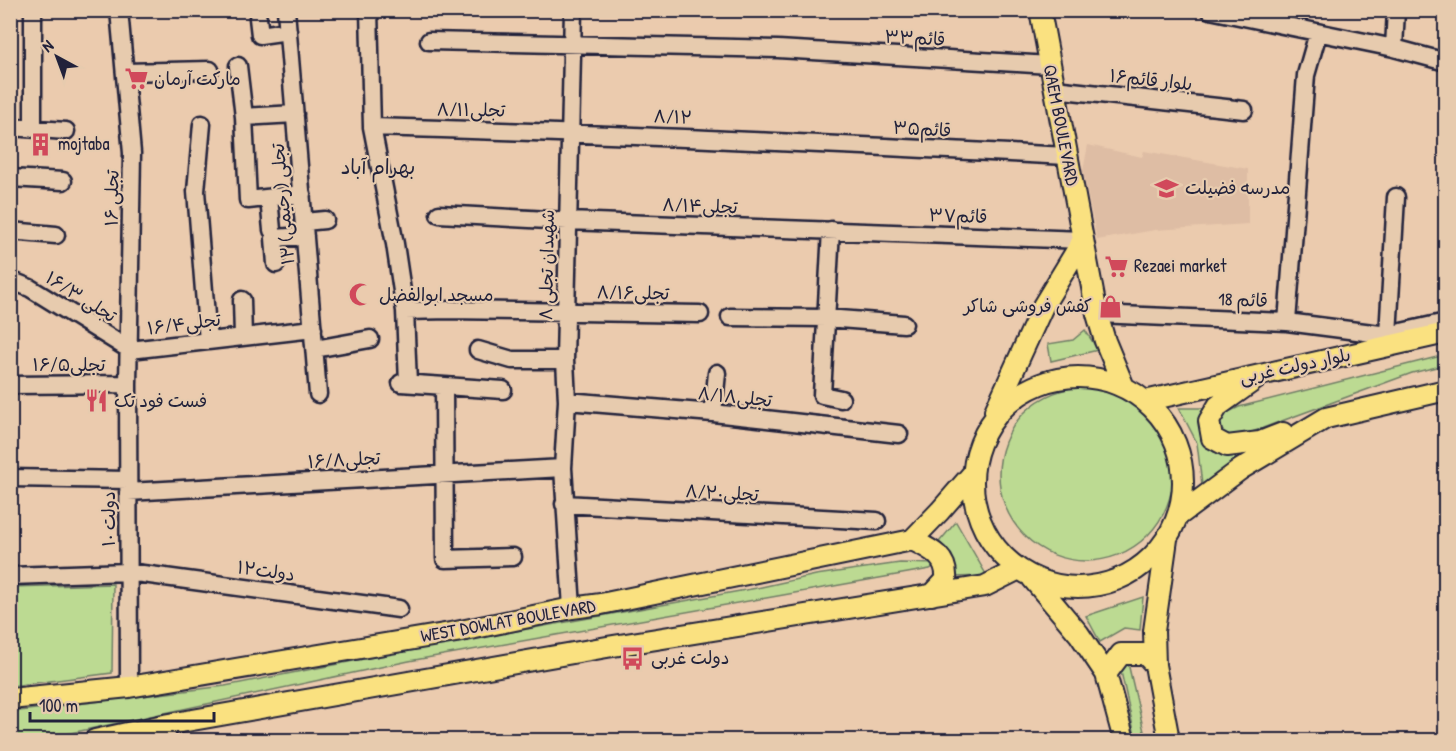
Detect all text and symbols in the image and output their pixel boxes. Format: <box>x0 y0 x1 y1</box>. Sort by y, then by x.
street label: قائم۳۳ <box>884 23 946 54</box>
north arrow <box>27 27 87 87</box>
text: N <box>37 34 58 57</box>
street label: QAEM BOULEVARD <box>1038 62 1086 188</box>
street label: بلوار قائم۱۶ <box>1108 63 1194 98</box>
supermarket icon: مارکت آرمان <box>123 66 149 92</box>
place label: مارکت آرمان <box>154 66 241 91</box>
street label: تجلی۸/۱۱ <box>437 96 506 123</box>
street label: ۸/۱۲ <box>653 103 693 130</box>
street label: قائم۳۵ <box>892 114 952 145</box>
building icon: mojtaba <box>27 131 53 157</box>
place label: mojtaba <box>58 131 109 156</box>
street label: ۱۲ تجلی (رحیمی) <box>265 141 300 266</box>
district label: بهرام آباد <box>341 153 415 183</box>
street label: ۱۶ تجلی <box>99 169 125 227</box>
school or university icon: مدرسه فضیلت <box>1154 175 1180 201</box>
place label: مدرسه فضیلت <box>1185 175 1290 200</box>
street label: تجلی۸‌/۱۴ <box>662 192 739 219</box>
street label: قائم۳۷ <box>928 202 988 231</box>
street label: شهیدان تجلی ۸ <box>533 209 560 321</box>
supermarket icon: Rezaei market <box>1103 253 1129 279</box>
place label: Rezaei market <box>1134 253 1227 278</box>
street label: ۱۶/۳ تجلی <box>41 265 122 329</box>
street label: تجلی۸/۱۶ <box>596 279 670 306</box>
mosque icon: مسجد ابوالفضل <box>348 282 374 308</box>
place label: مسجد ابوالفضل <box>379 282 493 307</box>
street label: 18 قائم <box>1218 286 1268 315</box>
place label: کفش فروشی شاکر <box>962 293 1092 318</box>
shop icon: کفش فروشی شاکر <box>1097 293 1123 319</box>
street label: تجلی۱۶/۴ <box>146 307 223 340</box>
street label: بلوار دولت غربی <box>1237 342 1353 389</box>
street label: تجلی۱۶/۵ <box>33 352 106 377</box>
street label: تجلی۸/۱۸ <box>697 380 774 413</box>
restaurant icon: فست فود تک <box>83 388 109 414</box>
place label: فست فود تک <box>114 388 207 413</box>
street label: تجلی۱۶/۸ <box>307 445 382 474</box>
street label: تجلی۸/۲۰ <box>685 478 760 507</box>
street label: ۱۰ دولت <box>96 491 121 547</box>
street label: ۱۲دولت <box>236 554 296 587</box>
street label: WEST DOWLAT BOULEVARD <box>419 593 598 648</box>
bus stop icon: دولت غربی <box>620 645 646 671</box>
place label: دولت غربی <box>651 645 730 670</box>
scale bar <box>30 685 214 723</box>
text: 100 m <box>39 693 78 718</box>

